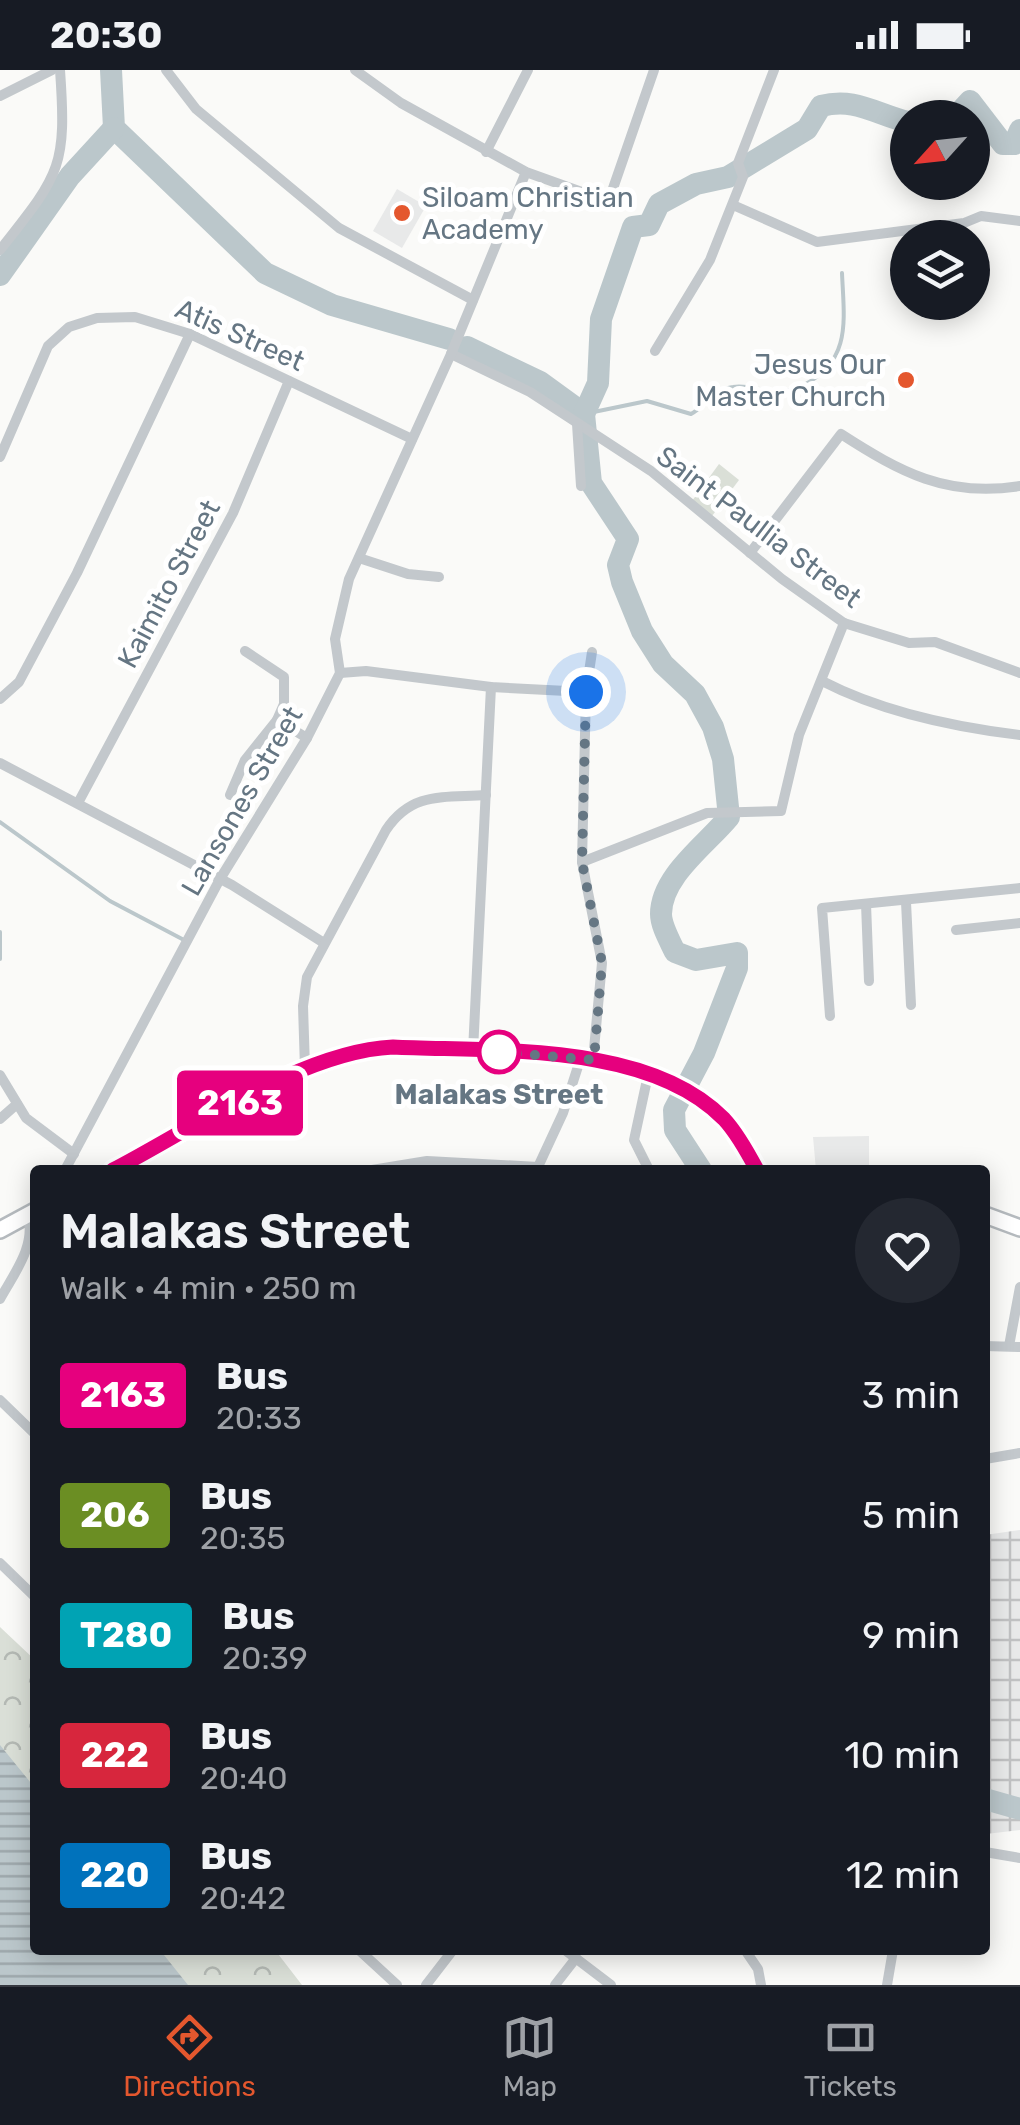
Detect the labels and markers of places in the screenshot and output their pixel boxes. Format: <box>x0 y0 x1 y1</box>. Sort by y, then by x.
place label: Siloam Christian Academy <box>422 181 634 246</box>
marker: Siloam Christian Academy <box>391 202 413 224</box>
place label: Jesus Our Master Church <box>695 348 886 413</box>
marker: Jesus Our Master Church <box>895 369 917 391</box>
marker: Malakas Street <box>478 1031 520 1073</box>
place label: Malakas Street <box>395 1078 603 1111</box>

